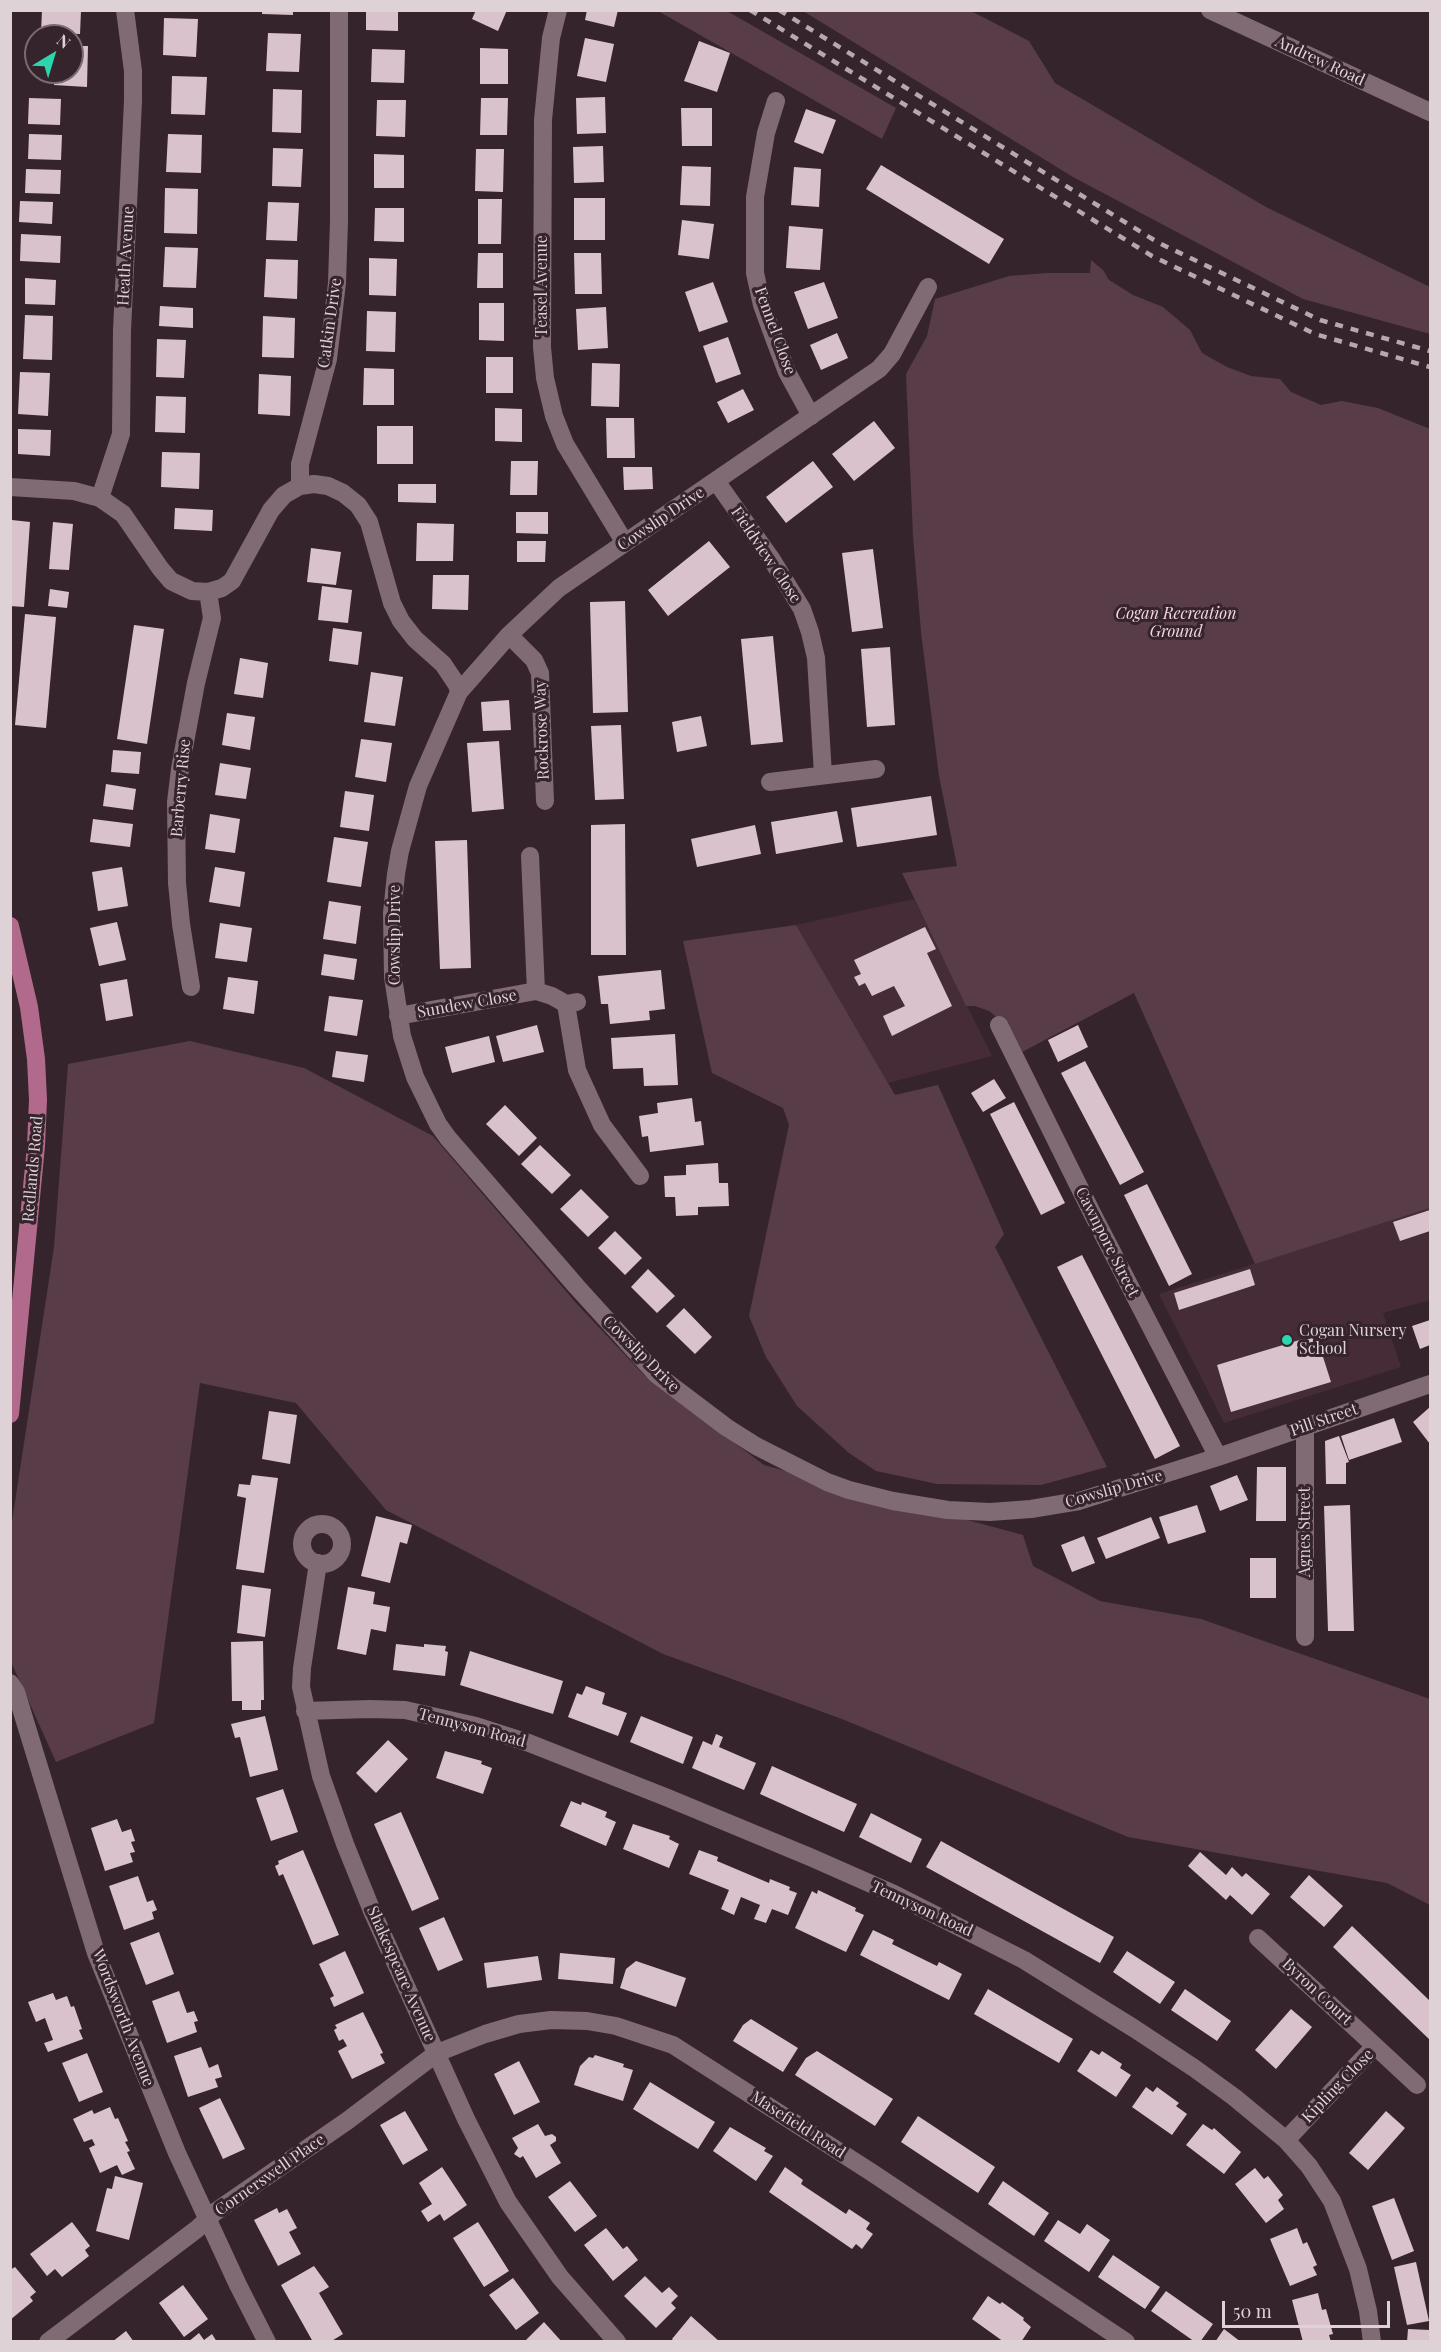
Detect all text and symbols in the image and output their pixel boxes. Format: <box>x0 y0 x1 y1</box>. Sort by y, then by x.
north arrow <box>24 24 84 84</box>
text: N <box>53 29 75 53</box>
street label: Andrew Road <box>1272 32 1368 90</box>
street label: Heath Avenue <box>114 206 138 306</box>
street label: Teasel Avenue <box>532 235 552 337</box>
street label: Catkin Drive <box>314 277 346 369</box>
street label: Fennel Close <box>750 284 800 378</box>
street label: Cowslip Drive <box>614 483 708 555</box>
street label: Fieldview Close <box>727 503 805 607</box>
park label: Cogan Recreation Ground <box>1116 604 1236 642</box>
street label: Rockrose Way <box>531 680 553 780</box>
street label: Barberry Rise <box>167 738 195 838</box>
street label: Cowslip Drive <box>385 885 405 985</box>
street label: Sundew Close <box>416 986 518 1022</box>
street label: Redlands Road <box>19 1115 47 1223</box>
street label: Cawnpore Street <box>1071 1184 1143 1300</box>
street label: Cowslip Drive <box>599 1312 683 1396</box>
place label: Cogan Nursery School <box>1299 1321 1406 1359</box>
marker: Cogan Nursery School <box>1280 1333 1294 1347</box>
street label: Pill Street <box>1288 1400 1360 1440</box>
street label: Cowslip Drive <box>1063 1466 1165 1512</box>
street label: Agnes Street <box>1295 1487 1315 1577</box>
street label: Tennyson Road <box>416 1704 528 1752</box>
street label: Tennyson Road <box>868 1877 976 1941</box>
street label: Shakespeare Avenue <box>362 1903 440 2045</box>
street label: Wordsworth Avenue <box>88 1947 158 2089</box>
street label: Byron Court <box>1278 1955 1356 2029</box>
street label: Kipling Close <box>1298 2045 1378 2127</box>
street label: Masefield Road <box>747 2087 849 2163</box>
street label: Cornerswell Place <box>211 2130 329 2220</box>
scale bar <box>1225 2289 1393 2327</box>
text: 50 m <box>1233 2299 1272 2323</box>

